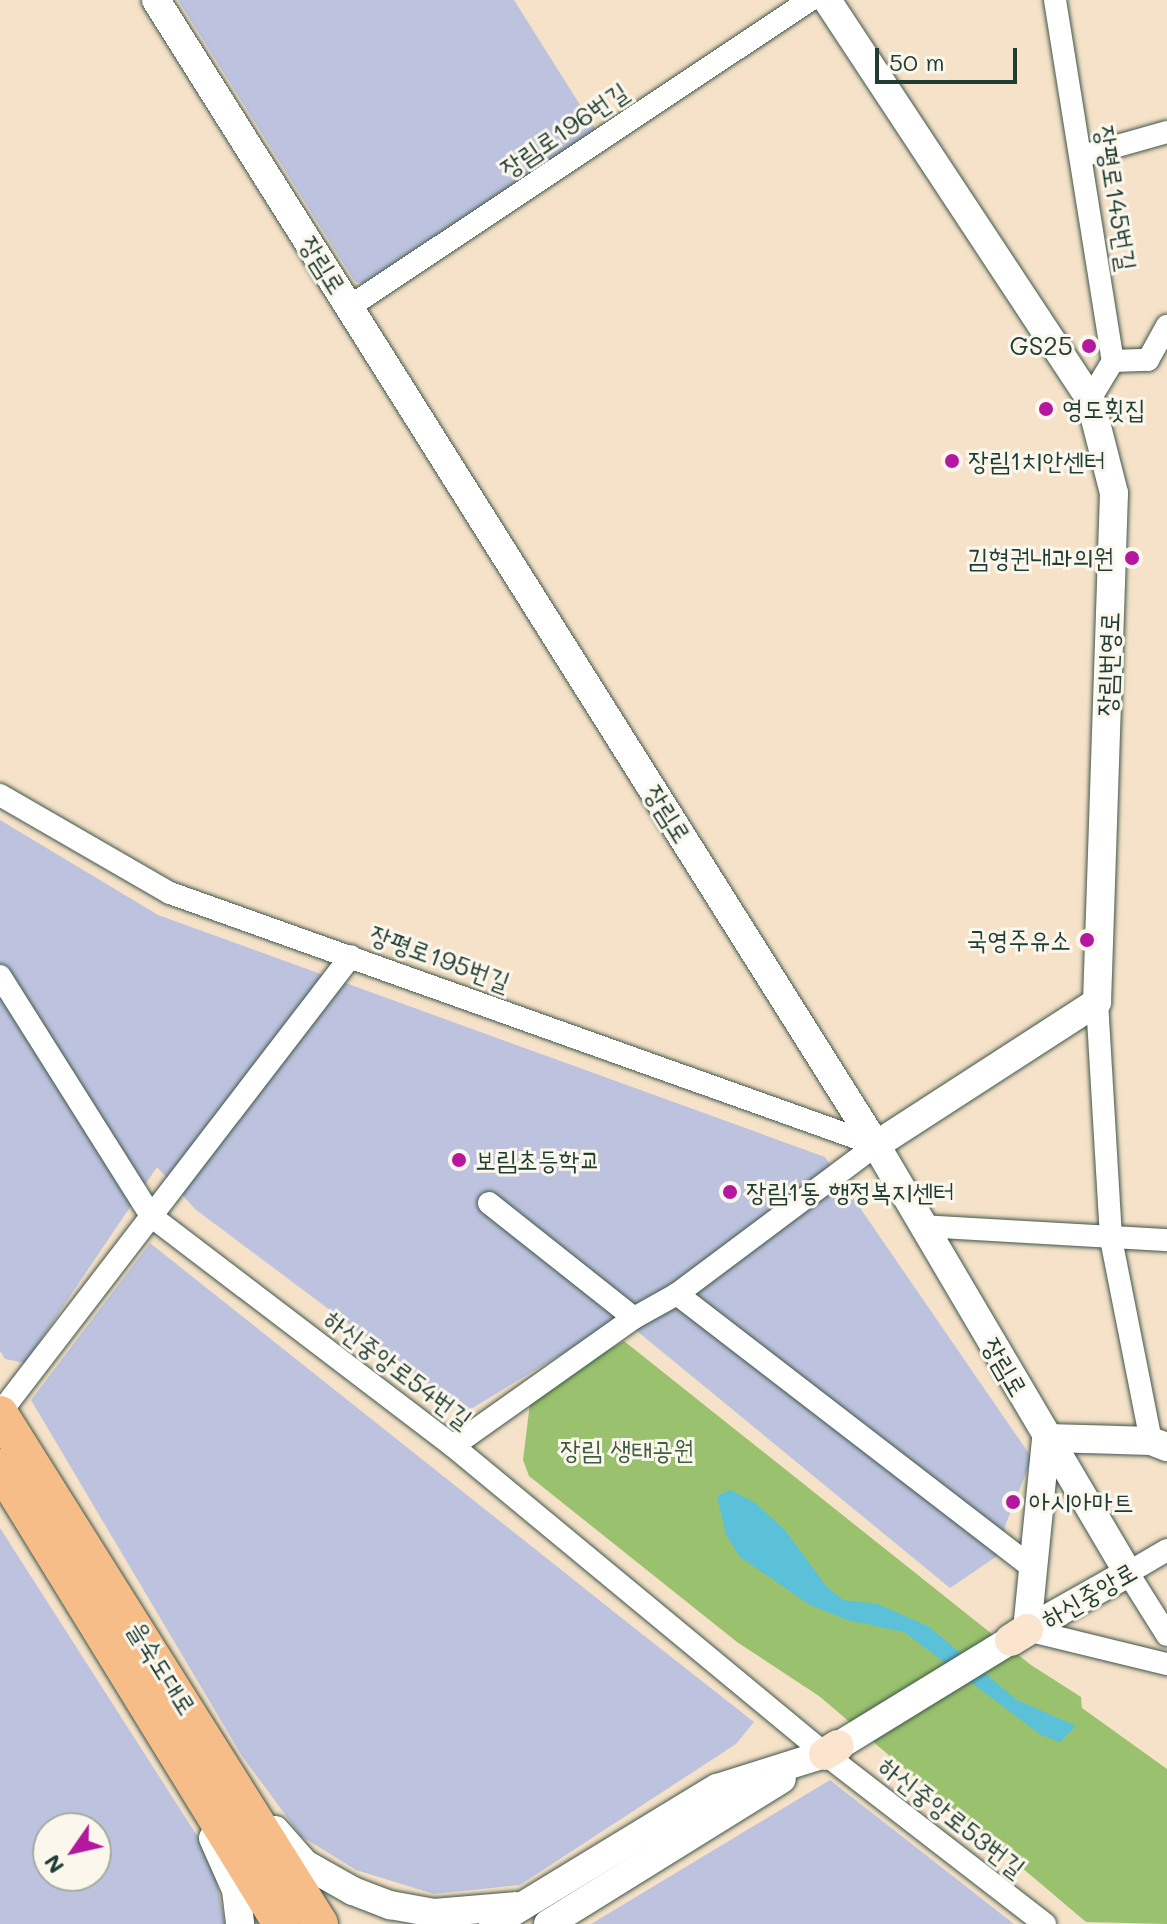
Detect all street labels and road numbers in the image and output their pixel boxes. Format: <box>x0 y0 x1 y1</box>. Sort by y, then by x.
street label: 장림로196번길 <box>494 76 634 184</box>
street label: 장평로145번길 <box>1089 123 1143 273</box>
street label: 장림로 <box>293 230 353 300</box>
street label: 장림번영로 <box>1091 611 1125 717</box>
street label: 장림로 <box>638 779 698 849</box>
street label: 장평로195번길 <box>366 918 514 998</box>
street label: 하신중앙로54번길 <box>318 1303 478 1435</box>
street label: 장림로 <box>976 1332 1034 1402</box>
street label: 하신중앙로 <box>1036 1555 1142 1635</box>
street label: 을숙도대로 <box>121 1615 203 1721</box>
street label: 하신중앙로53번길 <box>873 1750 1031 1884</box>

